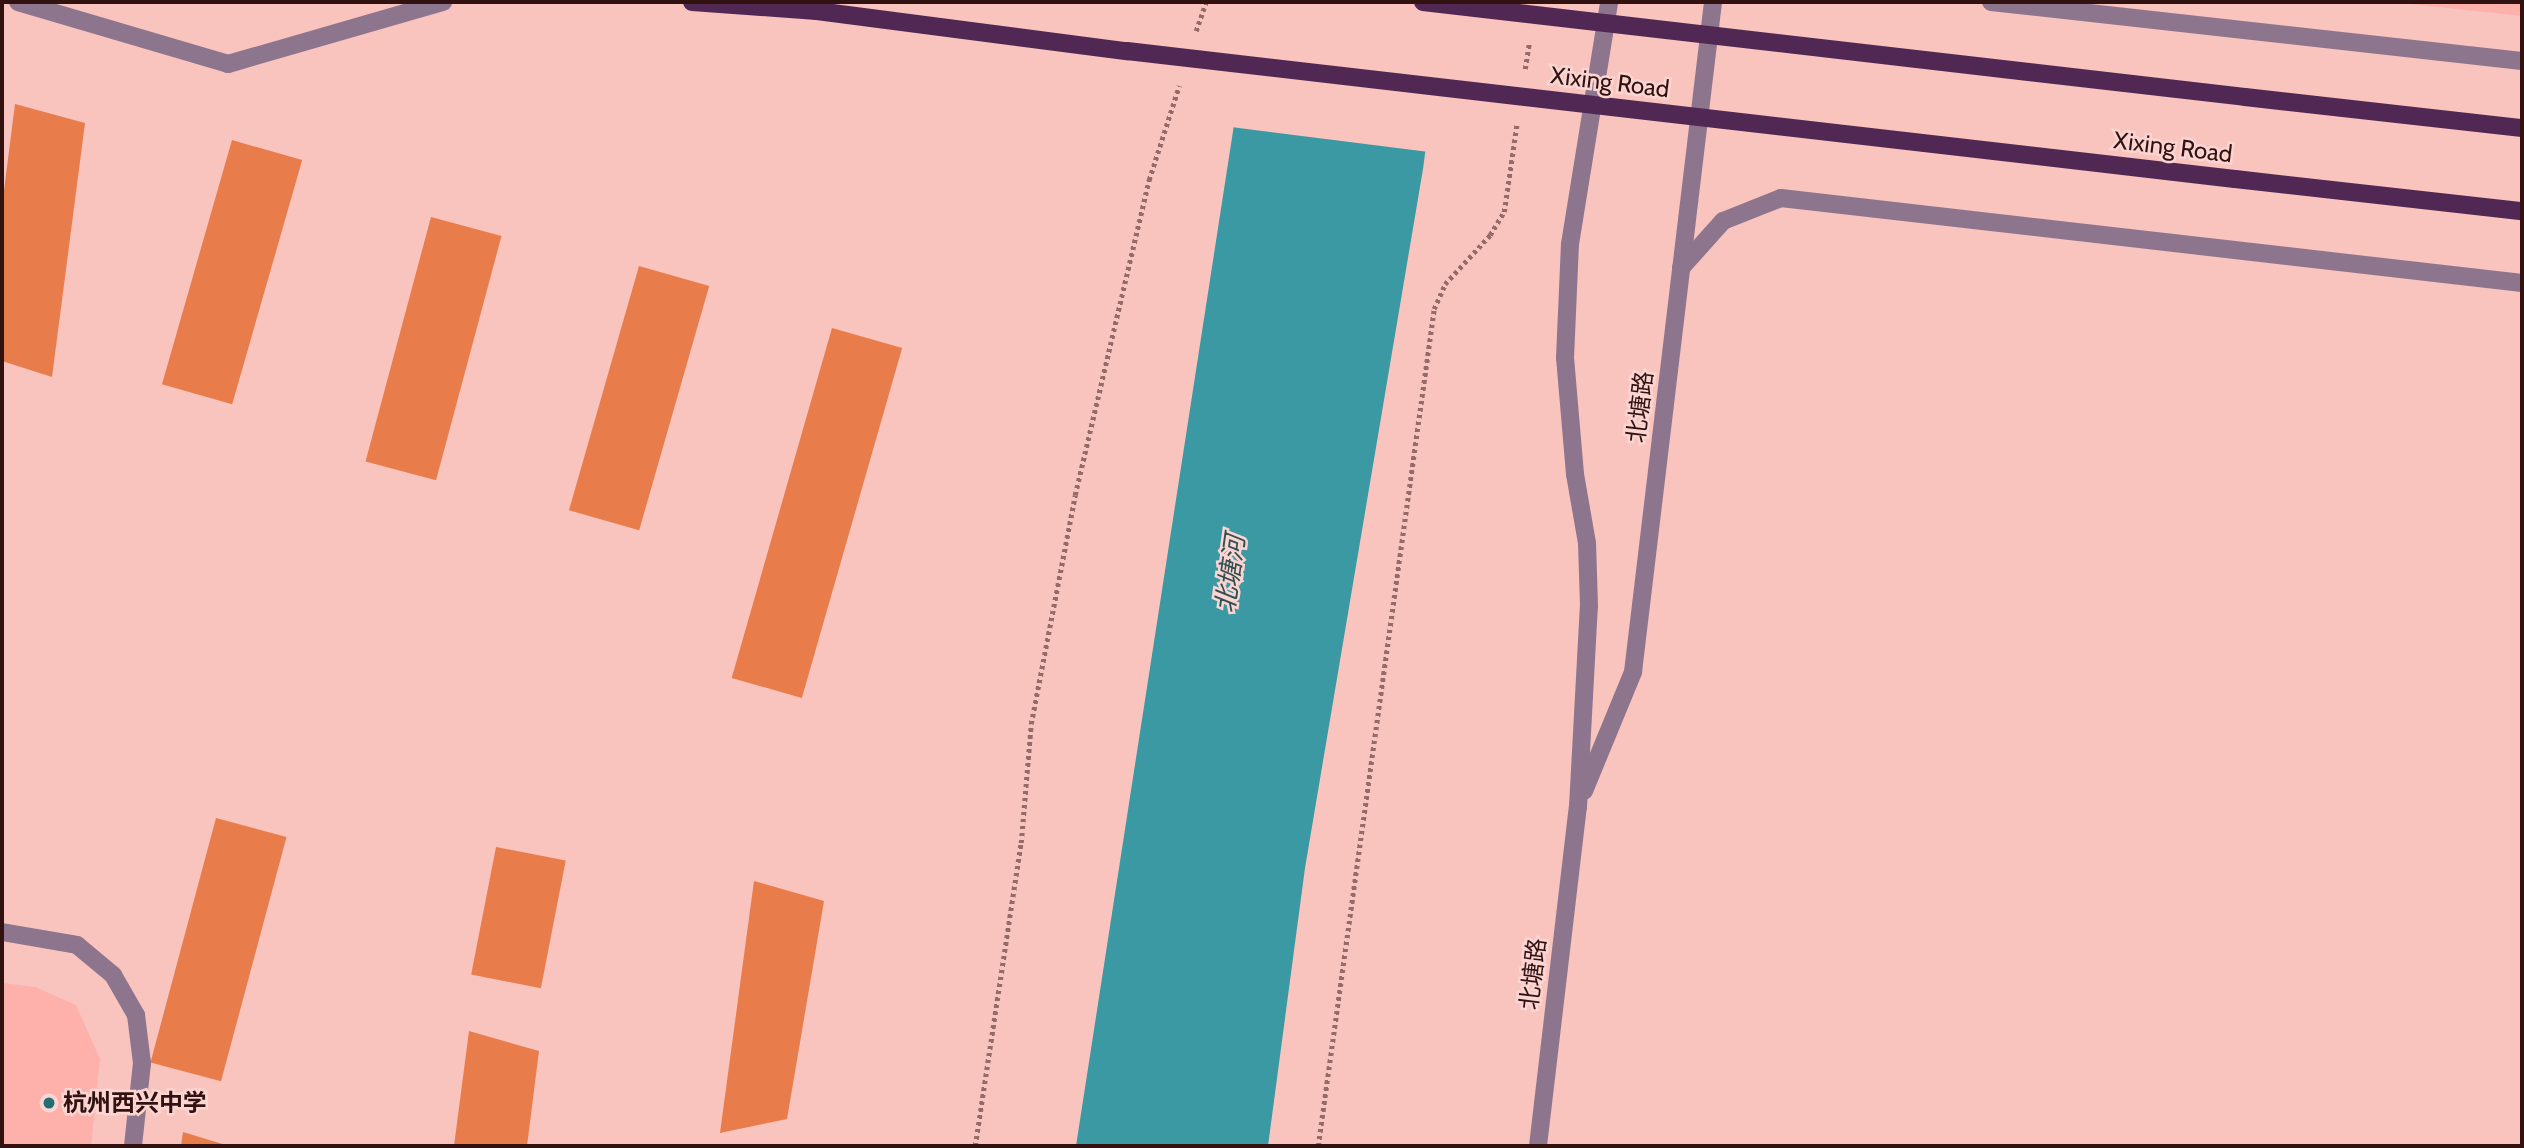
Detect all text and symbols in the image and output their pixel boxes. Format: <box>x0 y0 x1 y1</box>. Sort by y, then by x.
street label: Xixing Road <box>1549 60 1671 104</box>
street label: Xixing Road <box>2112 125 2234 169</box>
street label: 北塘路 <box>1621 370 1659 444</box>
water label: 北塘河 <box>1210 533 1252 615</box>
street label: 北塘路 <box>1514 937 1552 1011</box>
place label: 杭州西兴中学 <box>63 1089 207 1117</box>
marker: 杭州西兴中学 <box>41 1095 57 1111</box>

